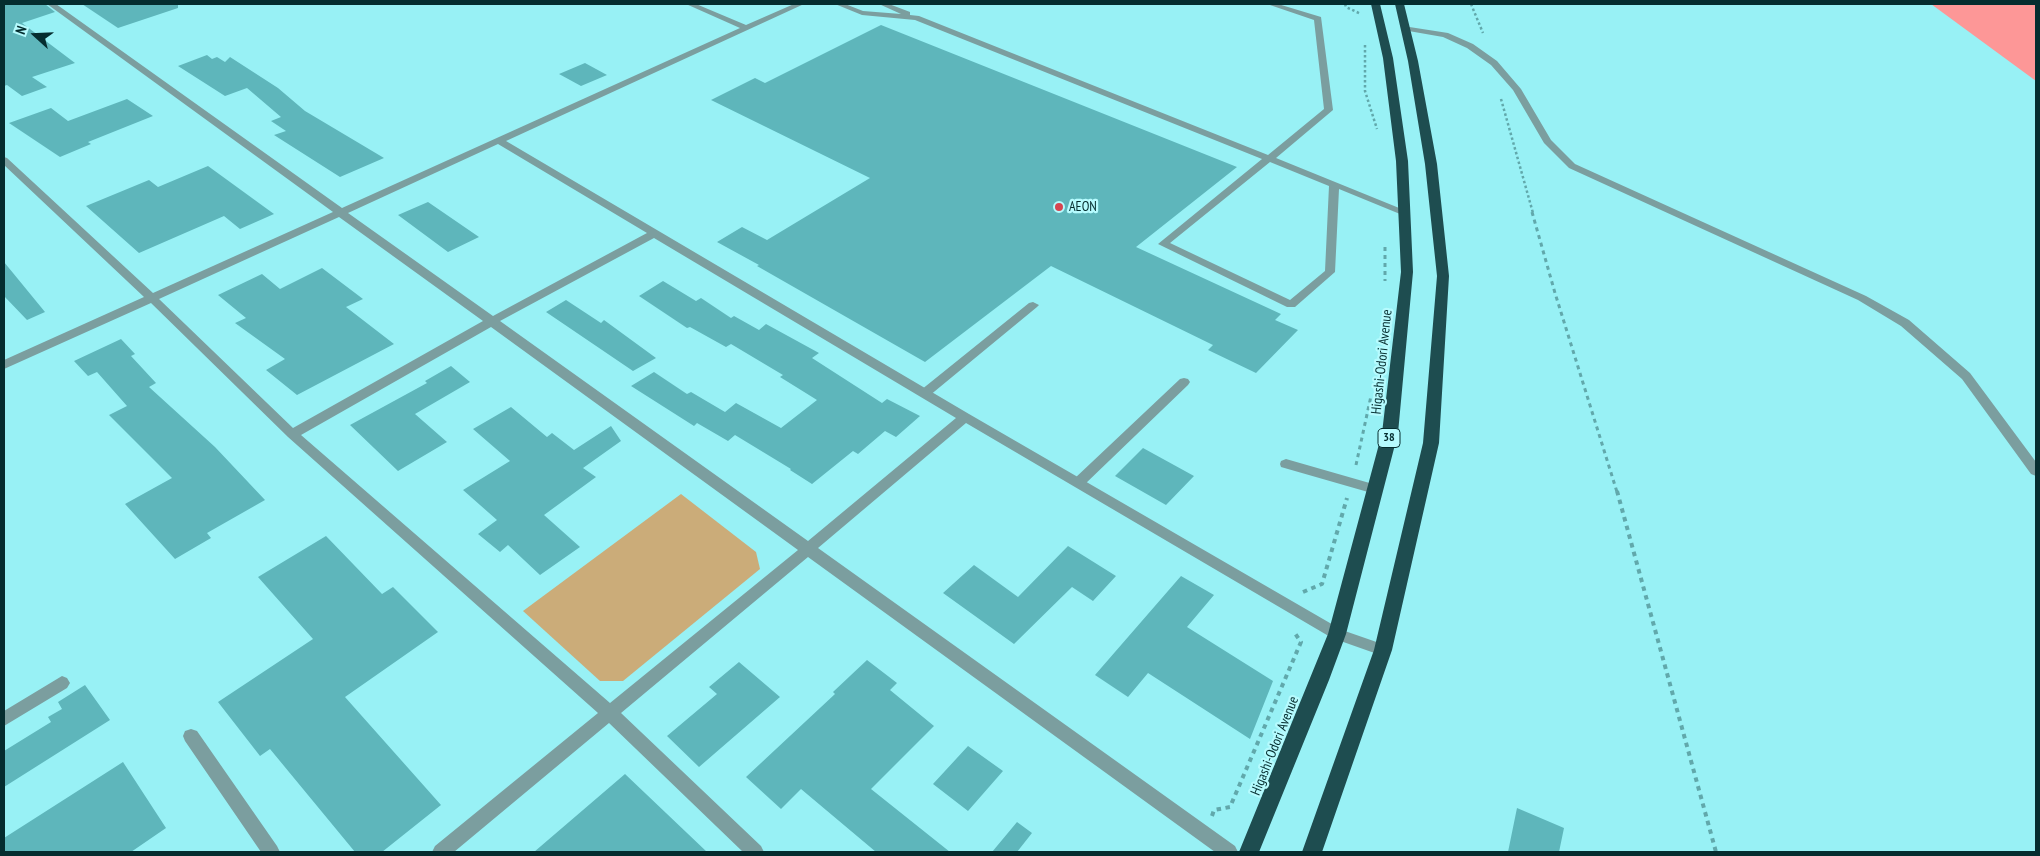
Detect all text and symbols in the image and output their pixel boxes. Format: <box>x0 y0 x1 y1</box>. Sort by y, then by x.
north arrow <box>10 10 60 60</box>
text: N <box>11 23 31 37</box>
place label: AEON <box>1069 199 1097 215</box>
marker: AEON <box>1053 201 1065 213</box>
street label: Higashi-Odori Avenue <box>1368 309 1396 415</box>
road number: 38 <box>1378 428 1400 448</box>
street label: Higashi-Odori Avenue <box>1248 694 1302 798</box>

